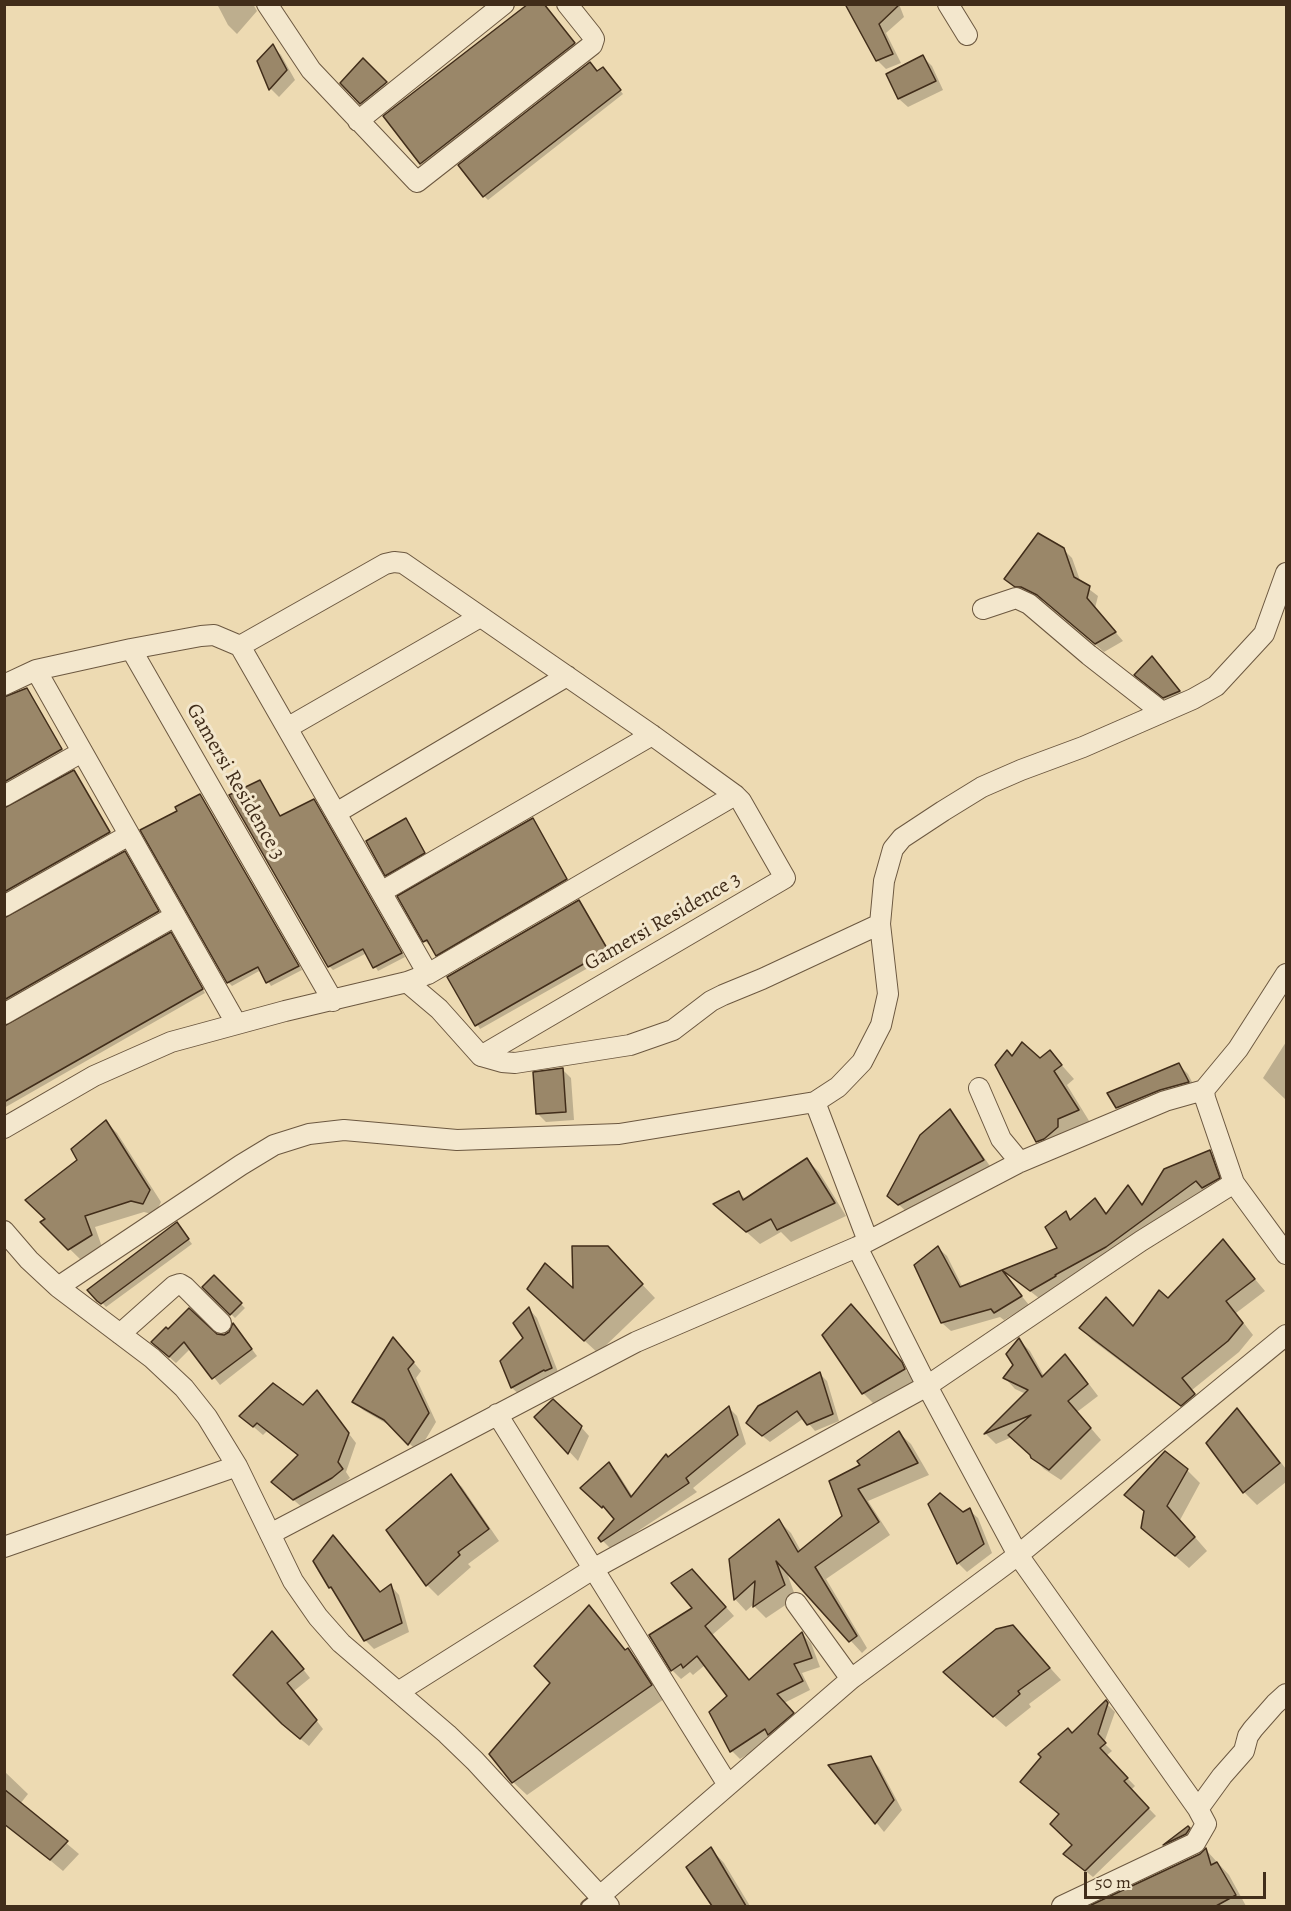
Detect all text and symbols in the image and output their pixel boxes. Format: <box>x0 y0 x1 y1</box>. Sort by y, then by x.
street label: Gamersi Residence 3 <box>180 699 290 865</box>
street label: Gamersi Residence 3 <box>580 867 746 977</box>
scale bar <box>1087 1860 1268 1898</box>
text: 50 m <box>1095 1870 1131 1894</box>

